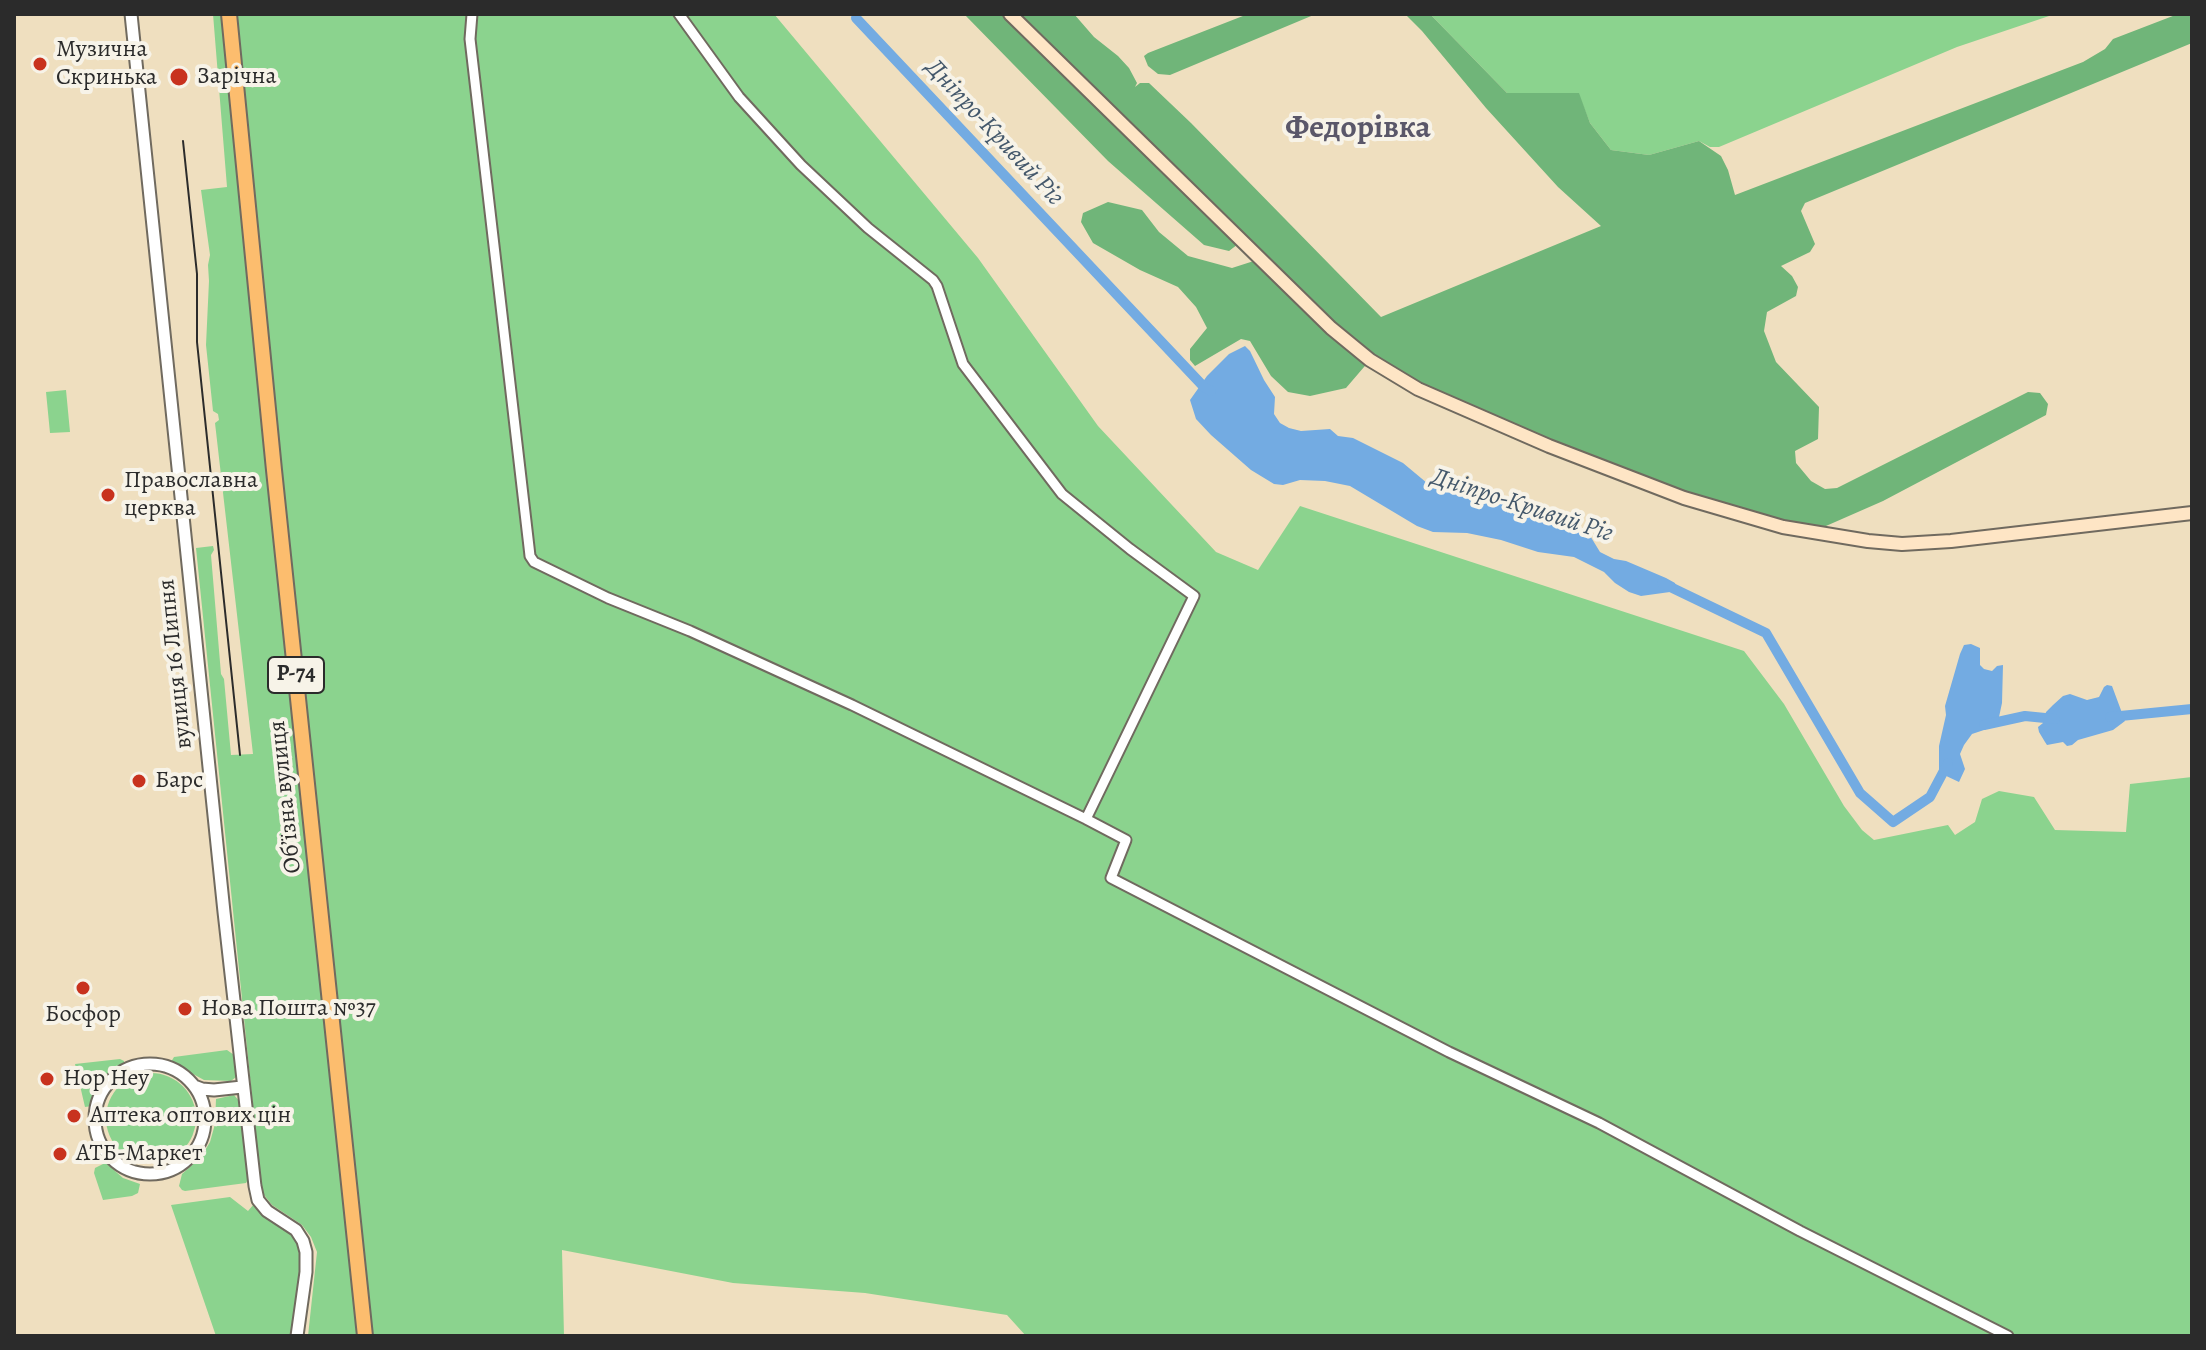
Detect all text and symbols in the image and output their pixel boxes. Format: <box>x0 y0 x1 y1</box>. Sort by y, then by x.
place label: Музична Скринька <box>56 36 157 92</box>
water label: Дніпро-Кривий Ріг <box>918 53 1070 213</box>
marker: Музична Скринька <box>31 55 49 73</box>
place label: Зарічна <box>197 63 277 91</box>
marker: Зарічна <box>168 66 190 88</box>
district label: Федорівка <box>1285 110 1431 148</box>
water label: Дніпро-Кривий Ріг <box>1427 462 1617 550</box>
place label: Православна церква <box>124 467 258 523</box>
marker: Православна церква <box>99 486 117 504</box>
street label: вулиця 16 Липня <box>153 578 199 750</box>
road number: Р-74 <box>268 657 324 693</box>
street label: Обʼїзна вулиця <box>264 719 308 875</box>
place label: Барс <box>155 767 203 795</box>
marker: Барс <box>130 772 148 790</box>
marker: Босфор <box>74 979 92 997</box>
place label: Нова Пошта №37 <box>201 995 376 1023</box>
marker: Нова Пошта №37 <box>176 1000 194 1018</box>
place label: Босфор <box>45 1001 121 1029</box>
place label: Hop Hey <box>63 1065 149 1093</box>
marker: Hop Hey <box>38 1070 56 1088</box>
place label: Аптека оптових цін <box>90 1102 291 1130</box>
marker: Аптека оптових цін <box>65 1107 83 1125</box>
place label: АТБ-Маркет <box>76 1140 203 1168</box>
marker: АТБ-Маркет <box>51 1145 69 1163</box>

